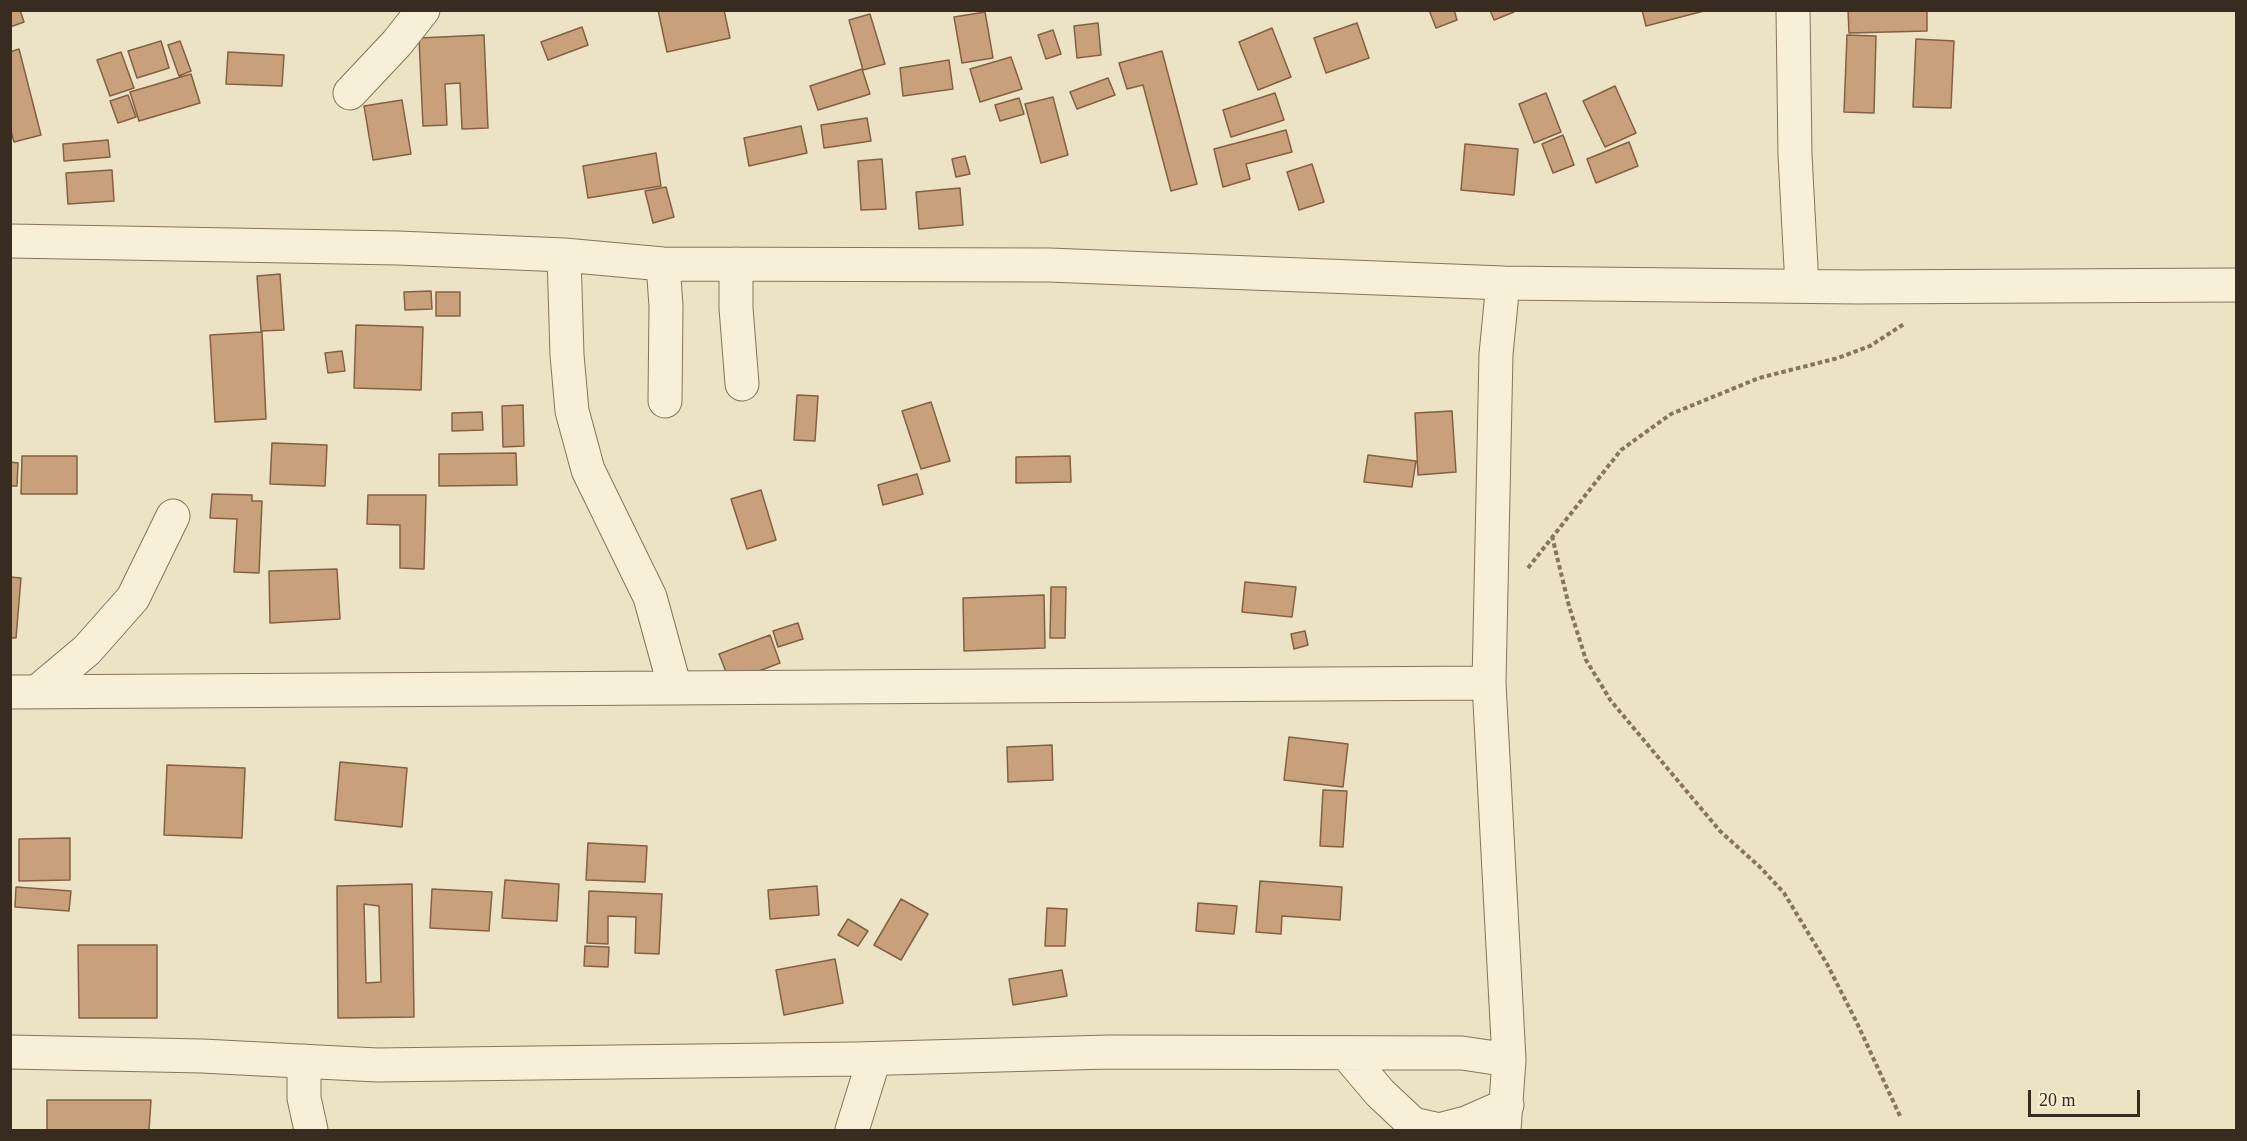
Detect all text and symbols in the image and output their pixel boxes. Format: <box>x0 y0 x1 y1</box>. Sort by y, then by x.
scale bar <box>2031 1078 2144 1116</box>
text: 20 m <box>2039 1090 2076 1110</box>

